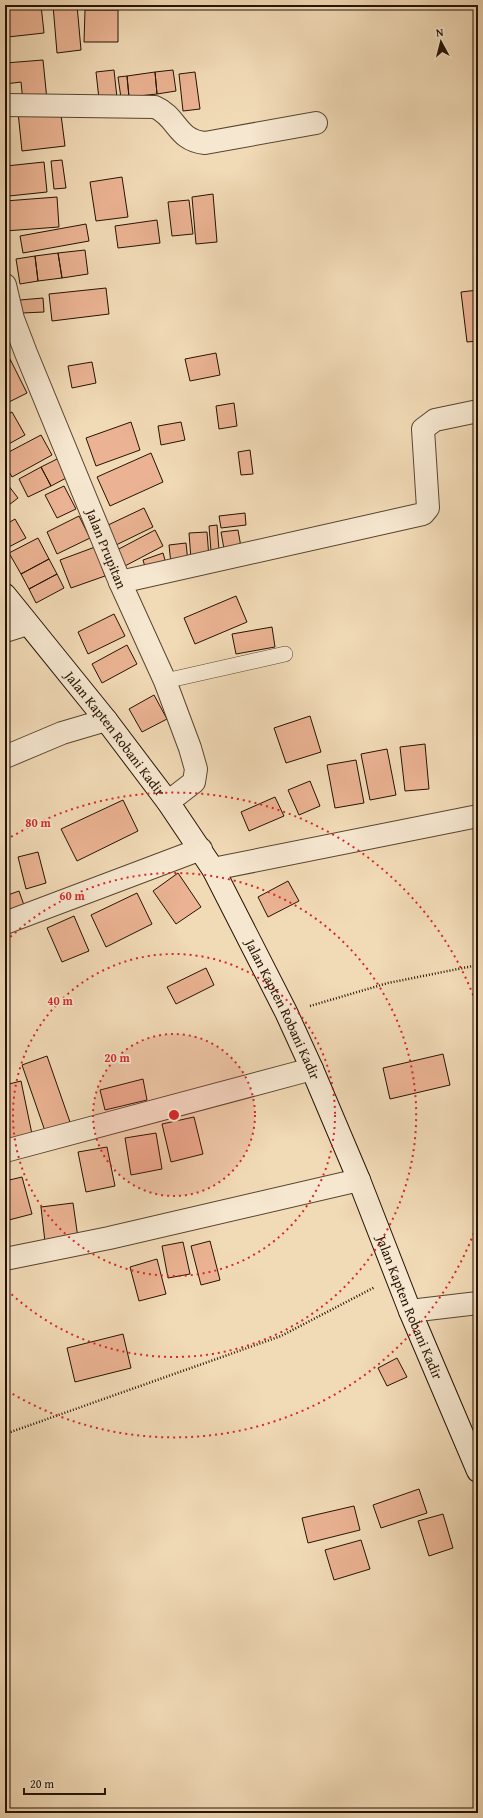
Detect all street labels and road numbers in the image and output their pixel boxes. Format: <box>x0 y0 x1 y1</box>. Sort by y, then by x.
street label: Jalan Prupitan <box>80 504 132 592</box>
street label: Jalan Kapten Robani Kadir <box>59 665 170 800</box>
street label: Jalan Kapten Robani Kadir <box>240 934 325 1083</box>
street label: Jalan Kapten Robani Kadir <box>371 1231 448 1383</box>

